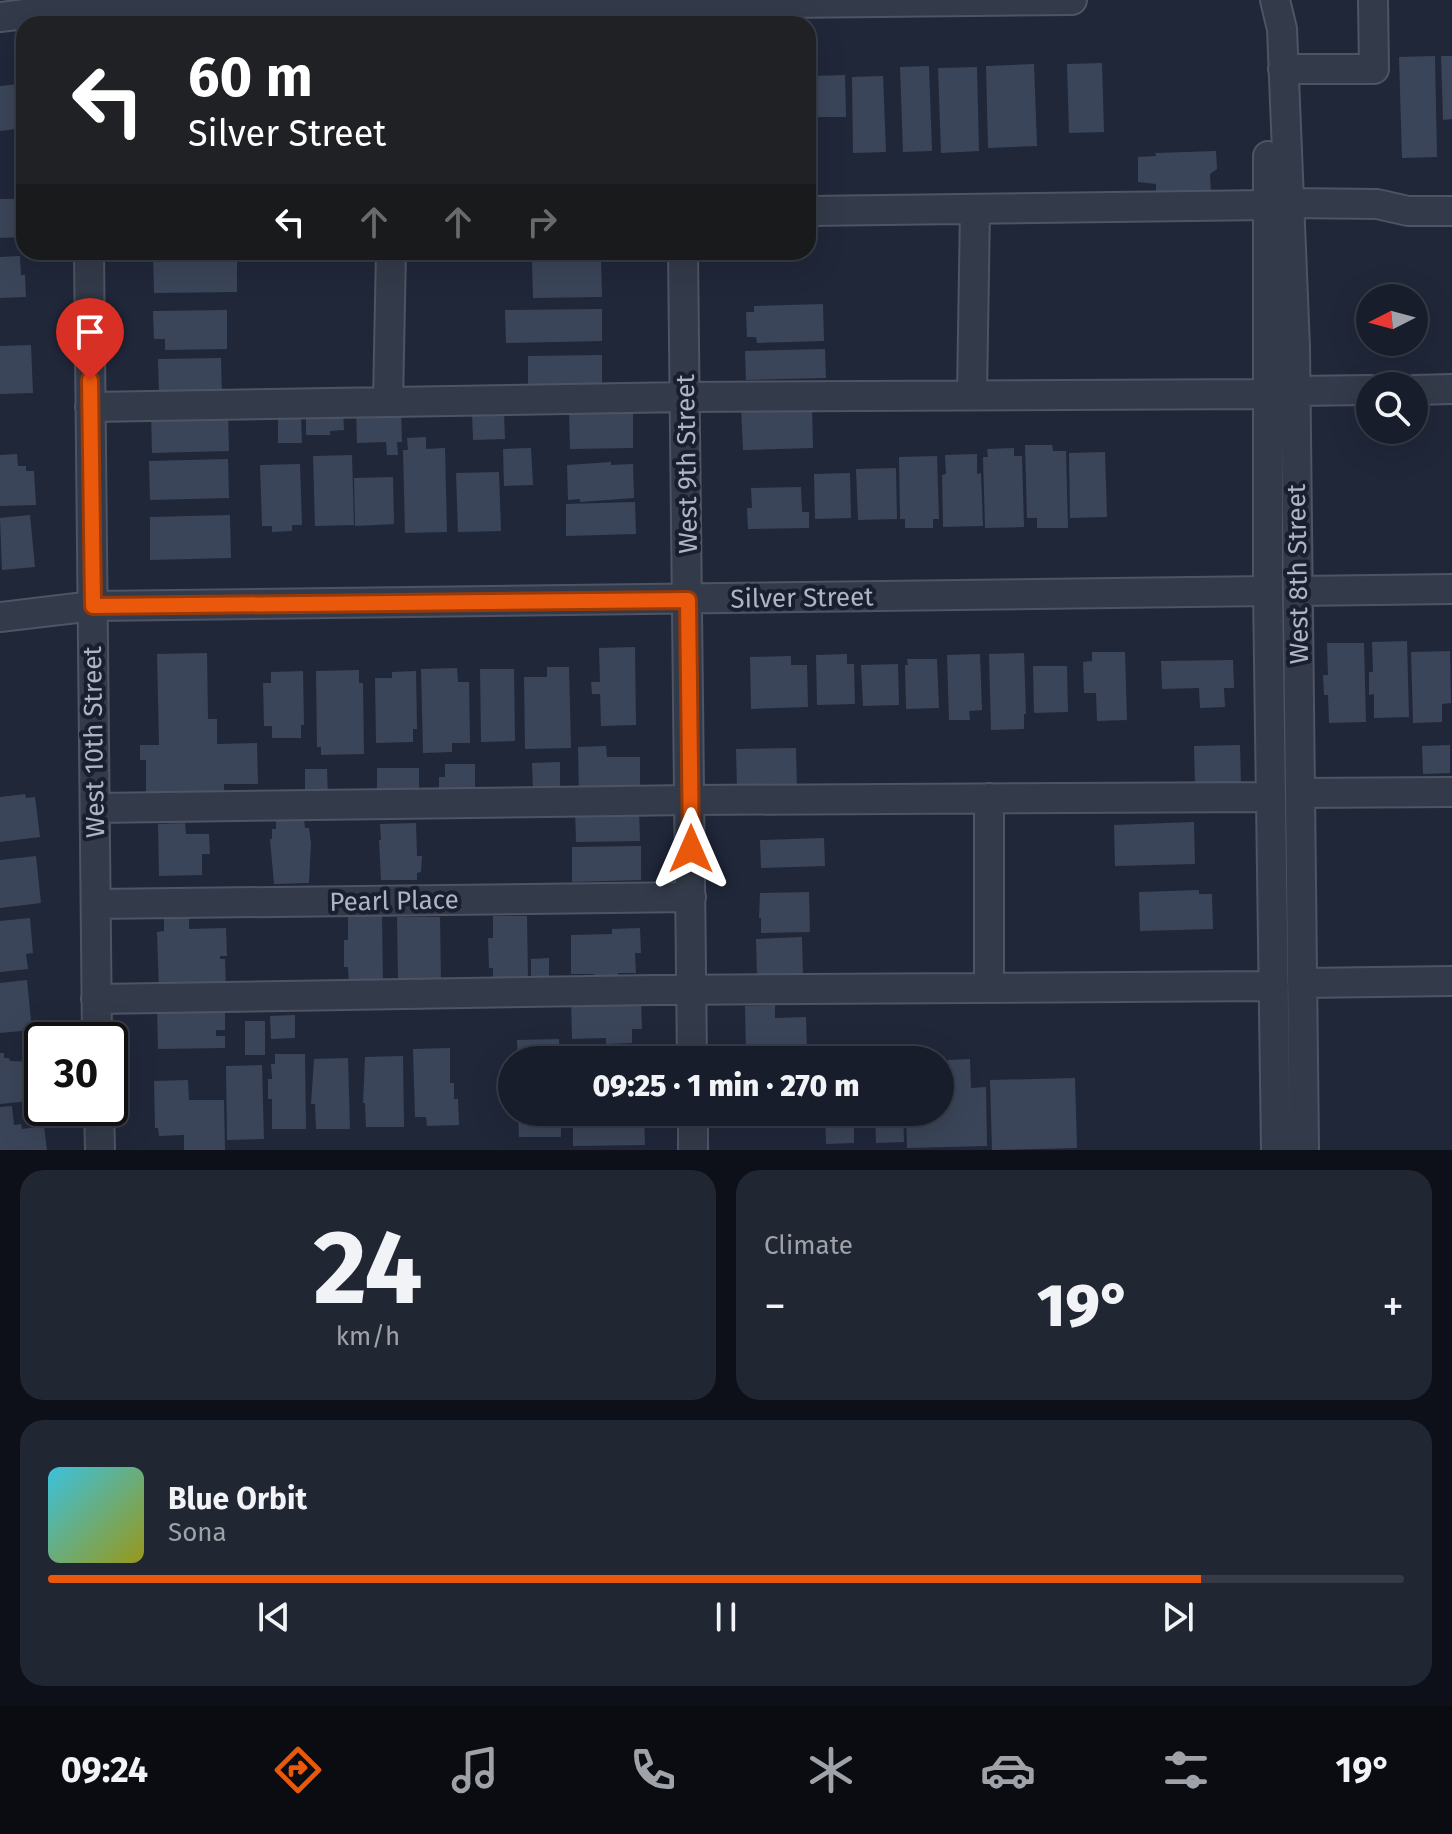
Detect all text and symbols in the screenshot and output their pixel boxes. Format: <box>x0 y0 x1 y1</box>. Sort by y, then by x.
text: 60 m <box>188 44 313 111</box>
icon: left <box>56 48 160 152</box>
text: Silver Street <box>188 112 386 156</box>
icon: left <box>268 200 312 244</box>
icon: ahead <box>352 200 396 244</box>
icon: ahead <box>436 200 480 244</box>
icon: right <box>520 200 564 244</box>
north arrow <box>1356 284 1428 356</box>
map controls <box>1356 284 1428 444</box>
pin <box>56 298 124 380</box>
icon: arrive <box>68 310 112 354</box>
button: search <box>1356 372 1428 444</box>
street label: West 9th Street <box>670 373 704 554</box>
street label: West 8th Street <box>1281 483 1315 664</box>
street label: Silver Street <box>730 581 874 615</box>
street label: West 10th Street <box>77 645 111 838</box>
position arrow <box>649 807 733 891</box>
street label: Pearl Place <box>329 884 459 918</box>
speed limit sign: 30 <box>24 1022 128 1126</box>
text: 09:25 · 1 min · 270 m <box>593 1068 859 1104</box>
text: 24 <box>313 1206 423 1331</box>
text: Climate <box>764 1230 853 1261</box>
text: 19° <box>1037 1270 1131 1342</box>
text: − <box>764 1280 786 1333</box>
text: + <box>1382 1280 1404 1333</box>
text: km/h <box>336 1321 400 1352</box>
text: Blue Orbit <box>168 1481 307 1517</box>
text: Sona <box>168 1517 227 1548</box>
icon: previous <box>252 1595 296 1639</box>
icon: pause <box>704 1595 748 1639</box>
icon: next <box>1156 1595 1200 1639</box>
icon: directions <box>270 1742 326 1798</box>
icon: music <box>447 1742 503 1798</box>
icon: phone <box>625 1742 681 1798</box>
icon: climate <box>803 1742 859 1798</box>
icon: car <box>980 1742 1036 1798</box>
icon: filters <box>1158 1742 1214 1798</box>
text: 09:24 <box>61 1748 148 1792</box>
text: 19° <box>1335 1748 1391 1792</box>

